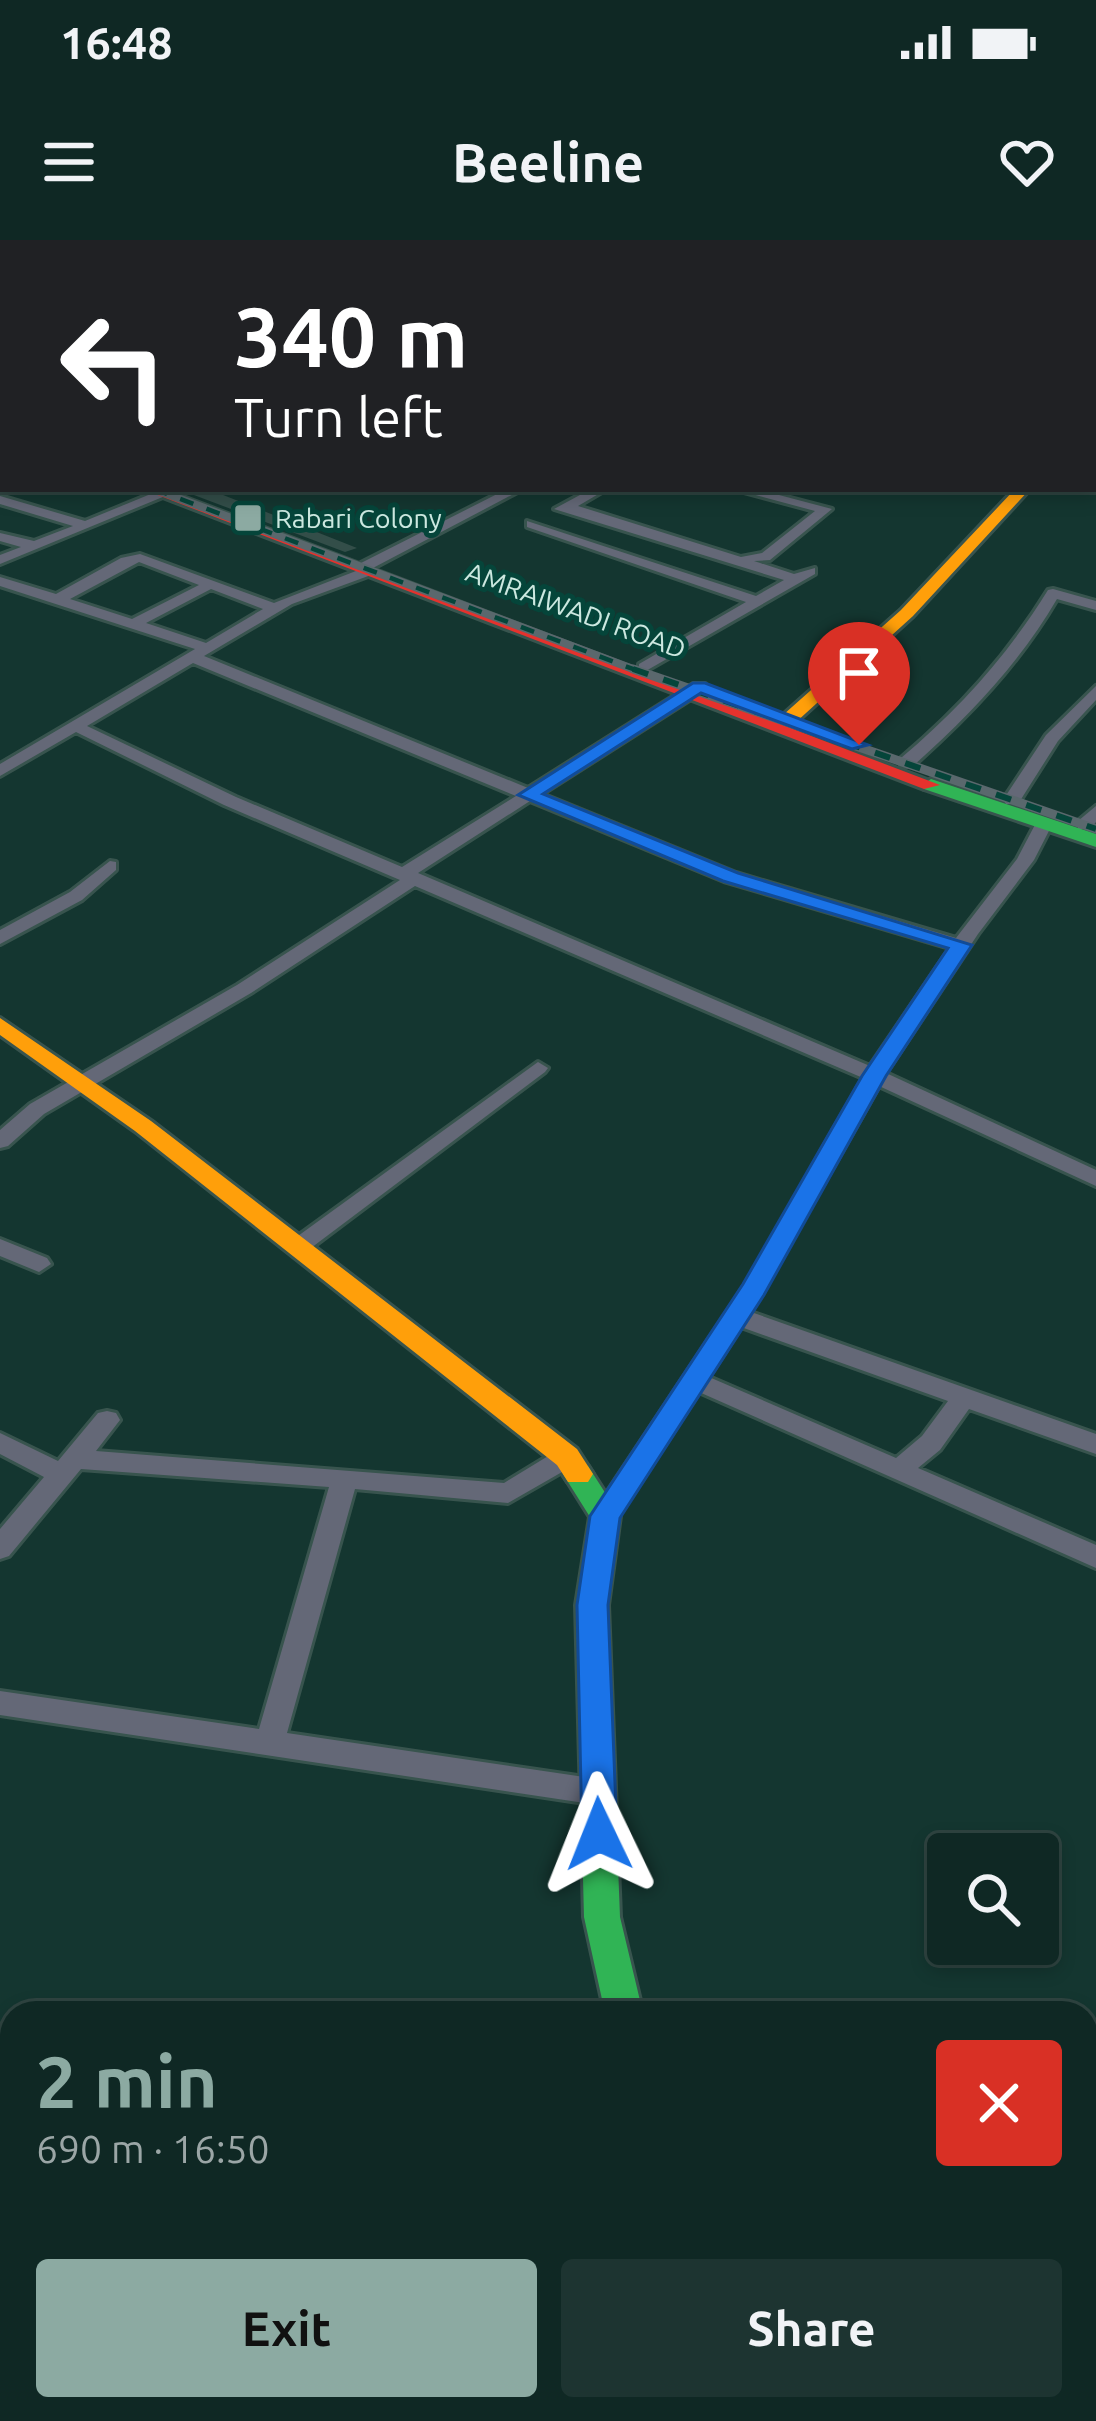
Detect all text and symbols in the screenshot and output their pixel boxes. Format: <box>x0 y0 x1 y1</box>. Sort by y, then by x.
text: 16:48 <box>60 17 173 68</box>
icon: menu <box>36 129 102 195</box>
icon: heart <box>994 129 1060 195</box>
text: Beeline <box>452 132 644 192</box>
icon: left <box>36 288 192 444</box>
text: 340 m <box>234 289 468 383</box>
text: Turn left <box>234 387 443 447</box>
marker: Rabari Colony <box>232 502 264 534</box>
place label: Rabari Colony <box>275 503 442 533</box>
street label: AMRAIWADI ROAD <box>462 556 690 664</box>
pin <box>808 622 910 745</box>
icon: arrive <box>826 640 892 706</box>
position arrow <box>536 1771 662 1897</box>
map controls <box>927 1833 1059 1965</box>
button: search <box>927 1833 1059 1965</box>
button: close <box>936 2040 1062 2166</box>
text: 2 min <box>36 2041 218 2122</box>
text: 690 m · 16:50 <box>36 2127 270 2170</box>
button: Exit <box>36 2259 537 2397</box>
button: Share <box>561 2259 1062 2397</box>

